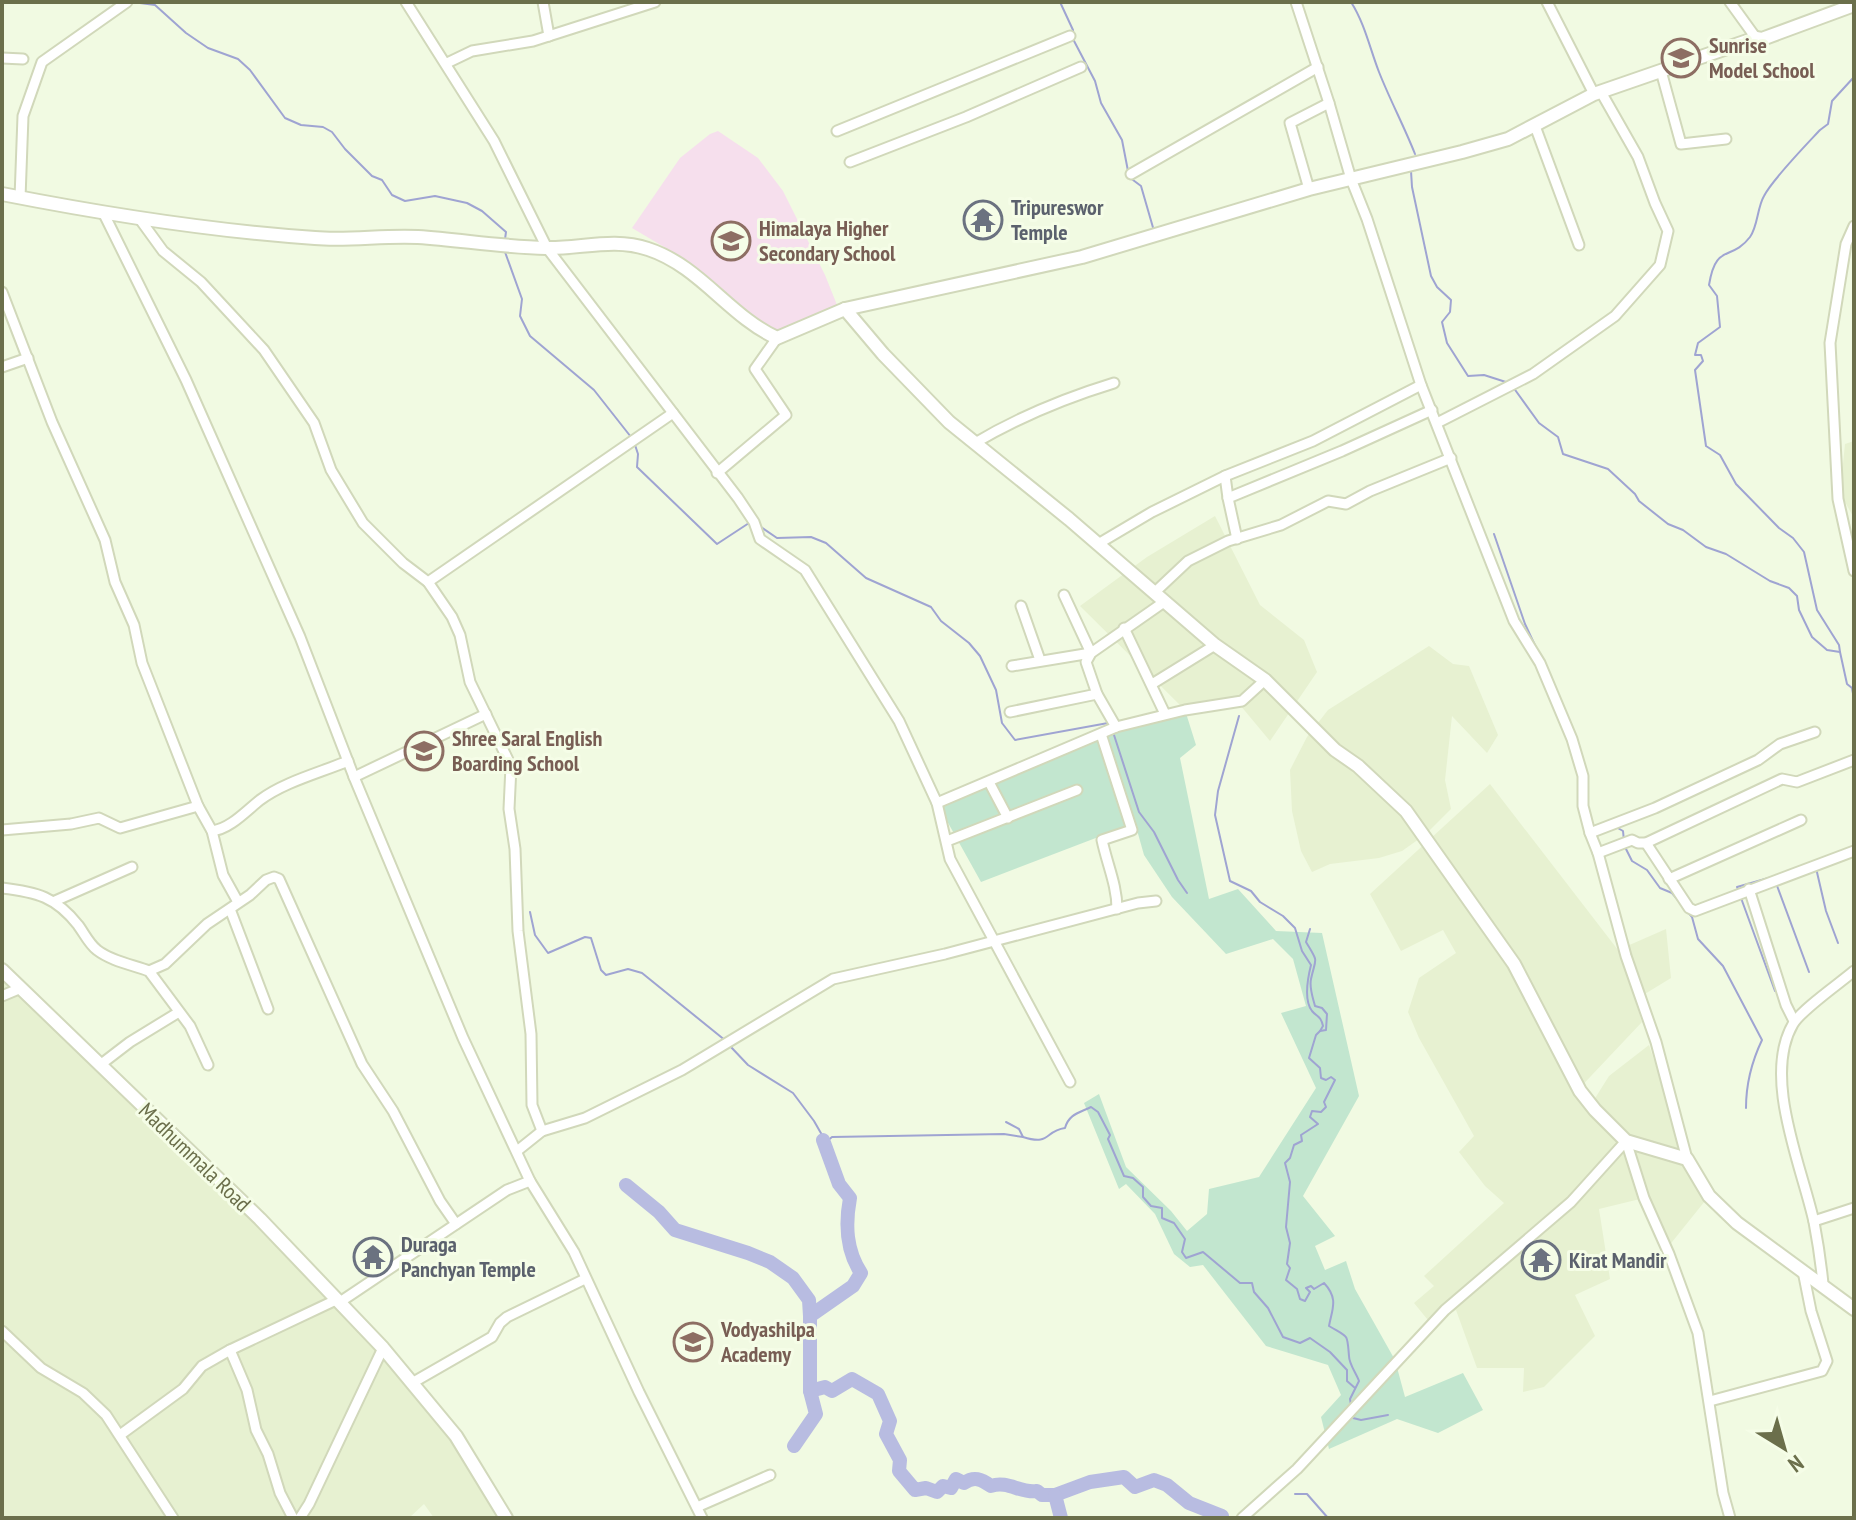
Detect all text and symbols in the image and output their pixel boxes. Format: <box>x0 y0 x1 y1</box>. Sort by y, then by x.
place label: Sunrise Model School <box>1709 31 1815 84</box>
school or university icon: Sunrise Model School <box>1660 37 1702 79</box>
place label: Tripureswor Temple <box>1011 193 1104 246</box>
temple icon: Tripureswor Temple <box>962 199 1004 241</box>
place label: Himalaya Higher Secondary School <box>759 214 896 267</box>
school or university icon: Himalaya Higher Secondary School <box>710 220 752 262</box>
place label: Shree Saral English Boarding School <box>452 724 603 777</box>
school or university icon: Shree Saral English Boarding School <box>403 730 445 772</box>
street label: Madhummala Road <box>133 1097 257 1217</box>
place label: Duraga Panchyan Temple <box>401 1230 536 1283</box>
temple icon: Duraga Panchyan Temple <box>352 1236 394 1278</box>
temple icon: Kirat Mandir <box>1520 1239 1562 1281</box>
place label: Kirat Mandir <box>1569 1246 1667 1274</box>
place label: Vodyashilpa Academy <box>720 1315 815 1368</box>
school or university icon: Vodyashilpa Academy <box>672 1321 714 1363</box>
north arrow <box>1744 1408 1824 1488</box>
text: N <box>1783 1449 1809 1479</box>

